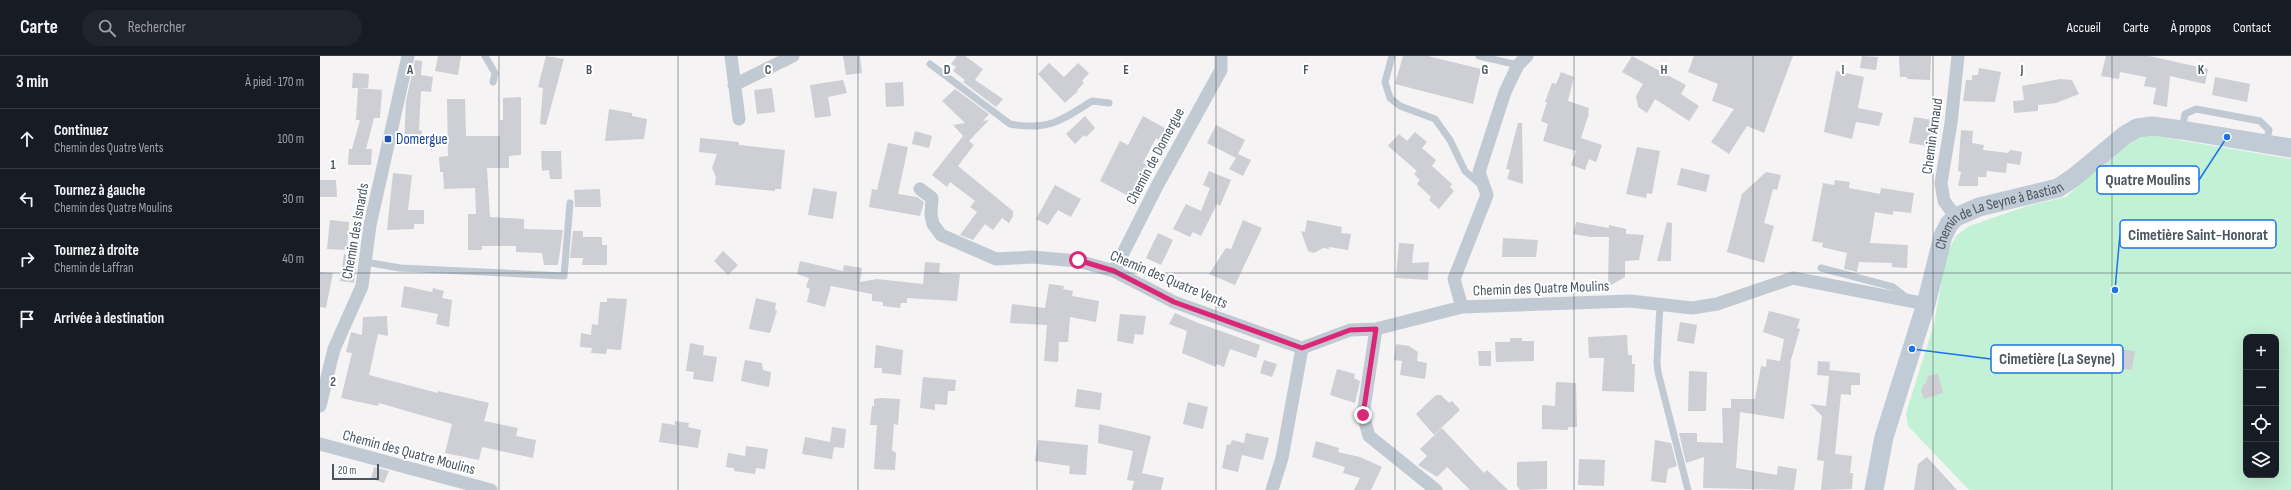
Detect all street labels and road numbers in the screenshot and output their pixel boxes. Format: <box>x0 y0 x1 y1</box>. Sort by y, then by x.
street label: Chemin Arnaud <box>1918 97 1947 175</box>
street label: Chemin de Domergue <box>1122 105 1189 208</box>
street label: Chemin de La Seyne à Bastian <box>1931 178 2068 252</box>
street label: Chemin des Isnards <box>338 182 373 281</box>
street label: Chemin des Quatre Vents <box>1107 246 1231 313</box>
street label: Chemin des Quatre Moulins <box>1472 277 1610 300</box>
street label: Chemin des Quatre Moulins <box>340 426 477 479</box>

